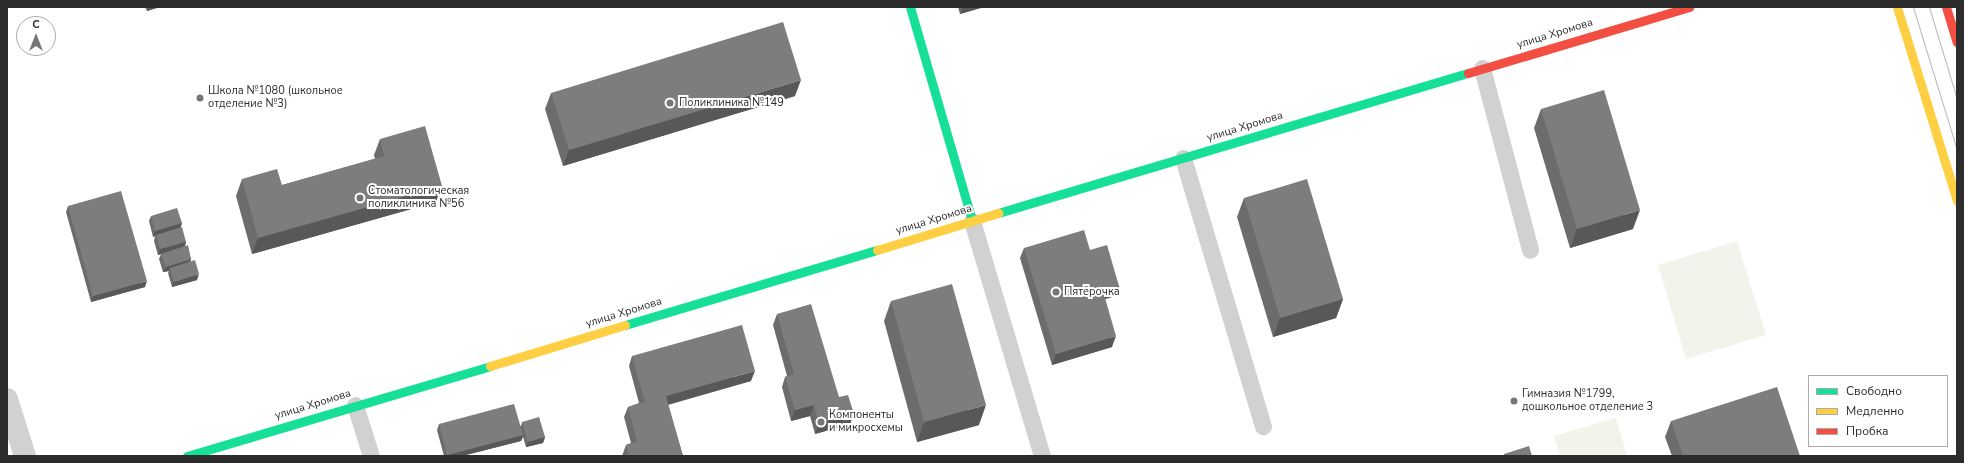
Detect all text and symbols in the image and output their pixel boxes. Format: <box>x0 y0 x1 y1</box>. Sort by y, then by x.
north arrow <box>16 16 56 56</box>
street label: улица Хромова <box>1515 16 1595 52</box>
text: С <box>32 17 40 32</box>
place label: Школа №1080 (школьное отделение №3) <box>208 85 343 111</box>
marker: Школа №1080 (школьное отделение №3) <box>195 93 205 103</box>
place label: Поликлиника №149 <box>679 96 784 110</box>
marker: Поликлиника №149 <box>664 97 676 109</box>
street label: улица Хромова <box>1205 109 1285 145</box>
place label: Стоматологическая поликлиника №56 <box>368 185 469 211</box>
marker: Стоматологическая поликлиника №56 <box>355 193 365 203</box>
street label: улица Хромова <box>894 202 974 238</box>
place label: Пятёрочка <box>1064 285 1120 299</box>
marker: Пятёрочка <box>1051 287 1061 297</box>
street label: улица Хромова <box>584 295 664 331</box>
legend <box>1808 375 1948 447</box>
text: Свободно <box>1846 383 1902 399</box>
street label: улица Хромова <box>273 387 353 423</box>
place label: Гимназия №1799, дошкольное отделение 3 <box>1522 388 1653 414</box>
marker: Гимназия №1799, дошкольное отделение 3 <box>1509 396 1519 406</box>
text: Медленно <box>1846 403 1904 419</box>
place label: Компоненты и микросхемы <box>829 409 903 435</box>
marker: Компоненты и микросхемы <box>816 417 826 427</box>
text: Пробка <box>1846 423 1889 439</box>

